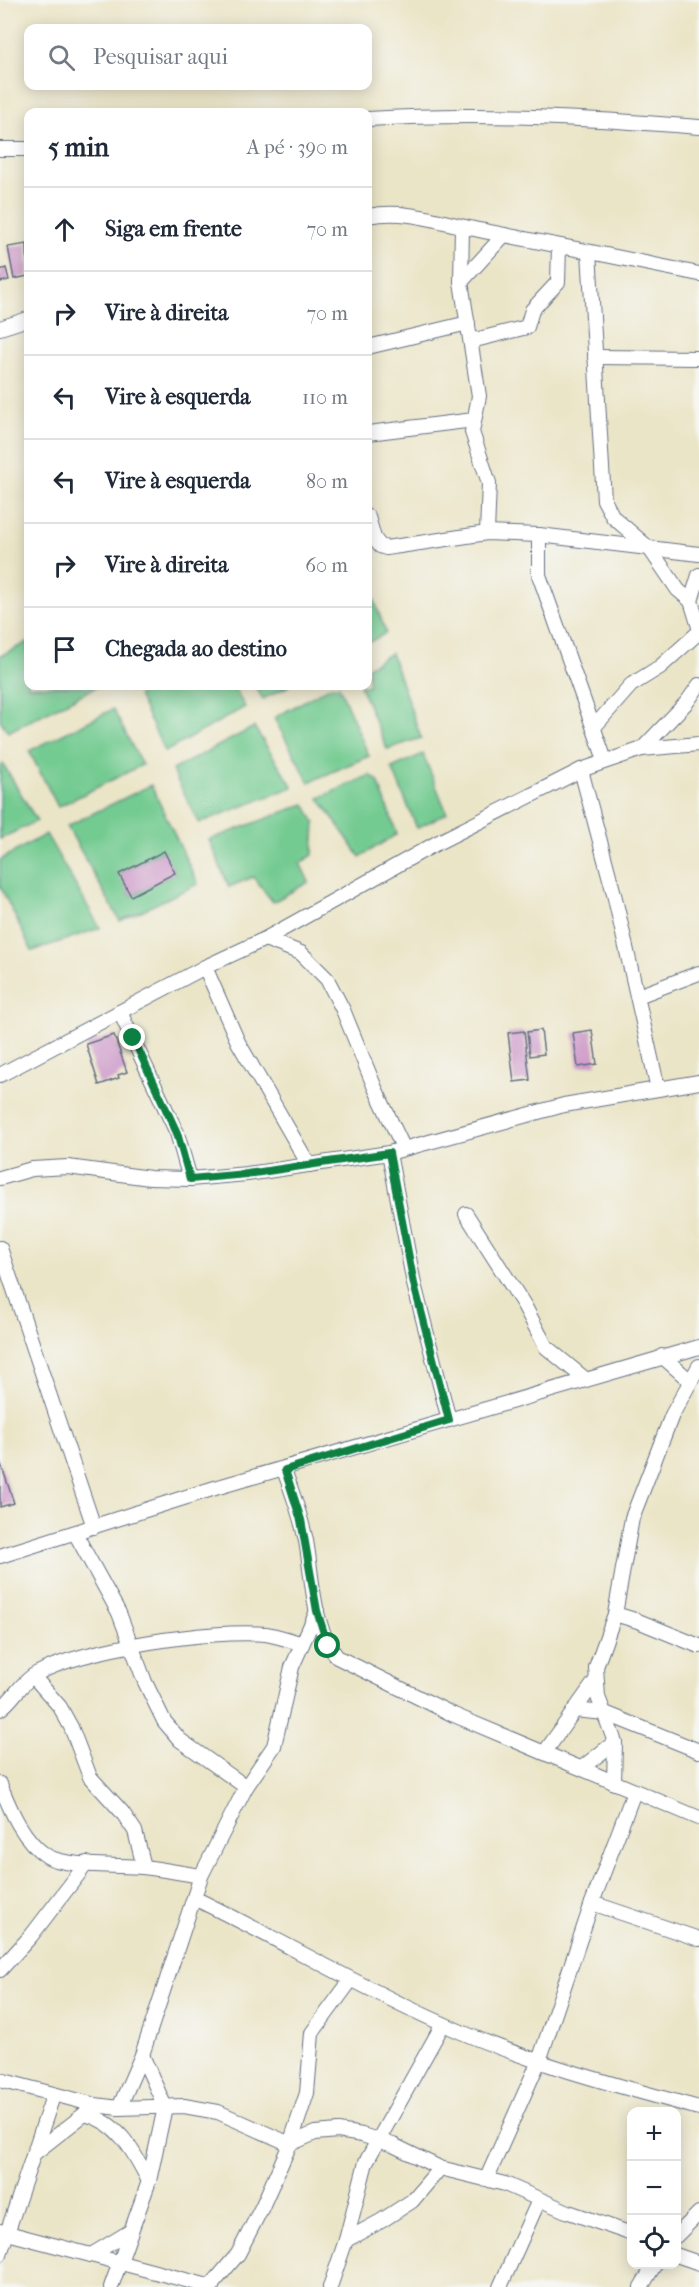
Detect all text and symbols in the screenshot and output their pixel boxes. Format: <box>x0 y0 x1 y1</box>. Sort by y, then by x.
search box <box>24 24 372 90</box>
icon: search <box>45 41 78 74</box>
text: Pesquisar aqui <box>93 44 228 70</box>
text: 5 min <box>48 132 109 163</box>
text: A pé · 390 m <box>247 136 348 159</box>
icon: ahead <box>48 213 81 246</box>
text: Siga em frente <box>105 216 242 242</box>
text: 70 m <box>306 218 348 241</box>
icon: right <box>48 297 81 330</box>
text: Vire à direita <box>105 300 228 326</box>
text: 70 m <box>306 302 348 325</box>
icon: left <box>48 381 81 414</box>
text: Vire à esquerda <box>105 384 250 410</box>
text: 110 m <box>302 386 348 409</box>
icon: left <box>48 465 81 498</box>
text: Vire à esquerda <box>105 468 250 494</box>
text: 80 m <box>306 470 348 493</box>
icon: right <box>48 549 81 582</box>
text: Vire à direita <box>105 552 228 578</box>
text: 60 m <box>305 554 348 577</box>
icon: arrive <box>48 633 81 666</box>
text: Chegada ao destino <box>105 636 287 662</box>
route end <box>119 1024 145 1050</box>
route start <box>314 1632 340 1658</box>
map controls <box>627 2107 681 2269</box>
button: + <box>627 2107 681 2161</box>
button: − <box>627 2161 681 2215</box>
button: locate <box>627 2215 681 2269</box>

